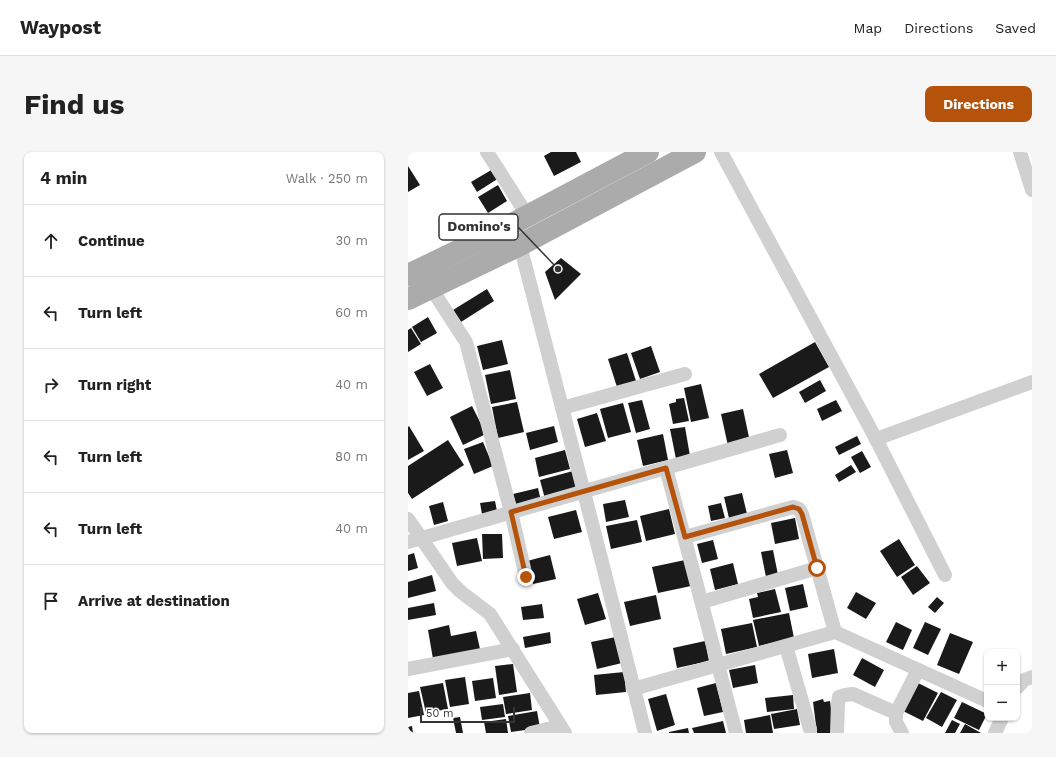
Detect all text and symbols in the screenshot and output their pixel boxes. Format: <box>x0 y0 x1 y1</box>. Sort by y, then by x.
text: Waypost <box>20 16 101 39</box>
text: Map <box>854 20 882 36</box>
text: Directions <box>904 20 973 36</box>
text: Saved <box>995 20 1036 36</box>
button: Directions <box>925 86 1032 122</box>
text: Find us <box>24 88 124 121</box>
text: 4 min <box>40 168 87 188</box>
text: Walk · 250 m <box>286 171 368 186</box>
callout: Domino's <box>439 214 518 240</box>
text: Domino's <box>447 218 511 234</box>
icon: ahead <box>40 230 62 252</box>
text: Continue <box>78 232 145 250</box>
text: 30 m <box>336 233 368 248</box>
icon: left <box>40 302 62 324</box>
text: Turn left <box>78 304 142 322</box>
text: 60 m <box>335 305 368 320</box>
icon: right <box>40 374 62 396</box>
text: Turn right <box>78 376 151 394</box>
text: 40 m <box>335 377 368 392</box>
icon: left <box>40 446 62 468</box>
text: Turn left <box>78 448 142 466</box>
text: 80 m <box>335 449 368 464</box>
icon: left <box>40 518 62 540</box>
text: Turn left <box>78 520 142 538</box>
text: 40 m <box>335 521 368 536</box>
route start <box>808 559 826 577</box>
route end <box>517 568 535 586</box>
icon: arrive <box>40 590 62 612</box>
text: Arrive at destination <box>78 592 230 610</box>
map controls <box>984 649 1020 721</box>
button: + <box>984 649 1020 685</box>
button: − <box>984 685 1020 721</box>
scale bar <box>420 705 515 724</box>
text: 50 m <box>426 707 453 720</box>

